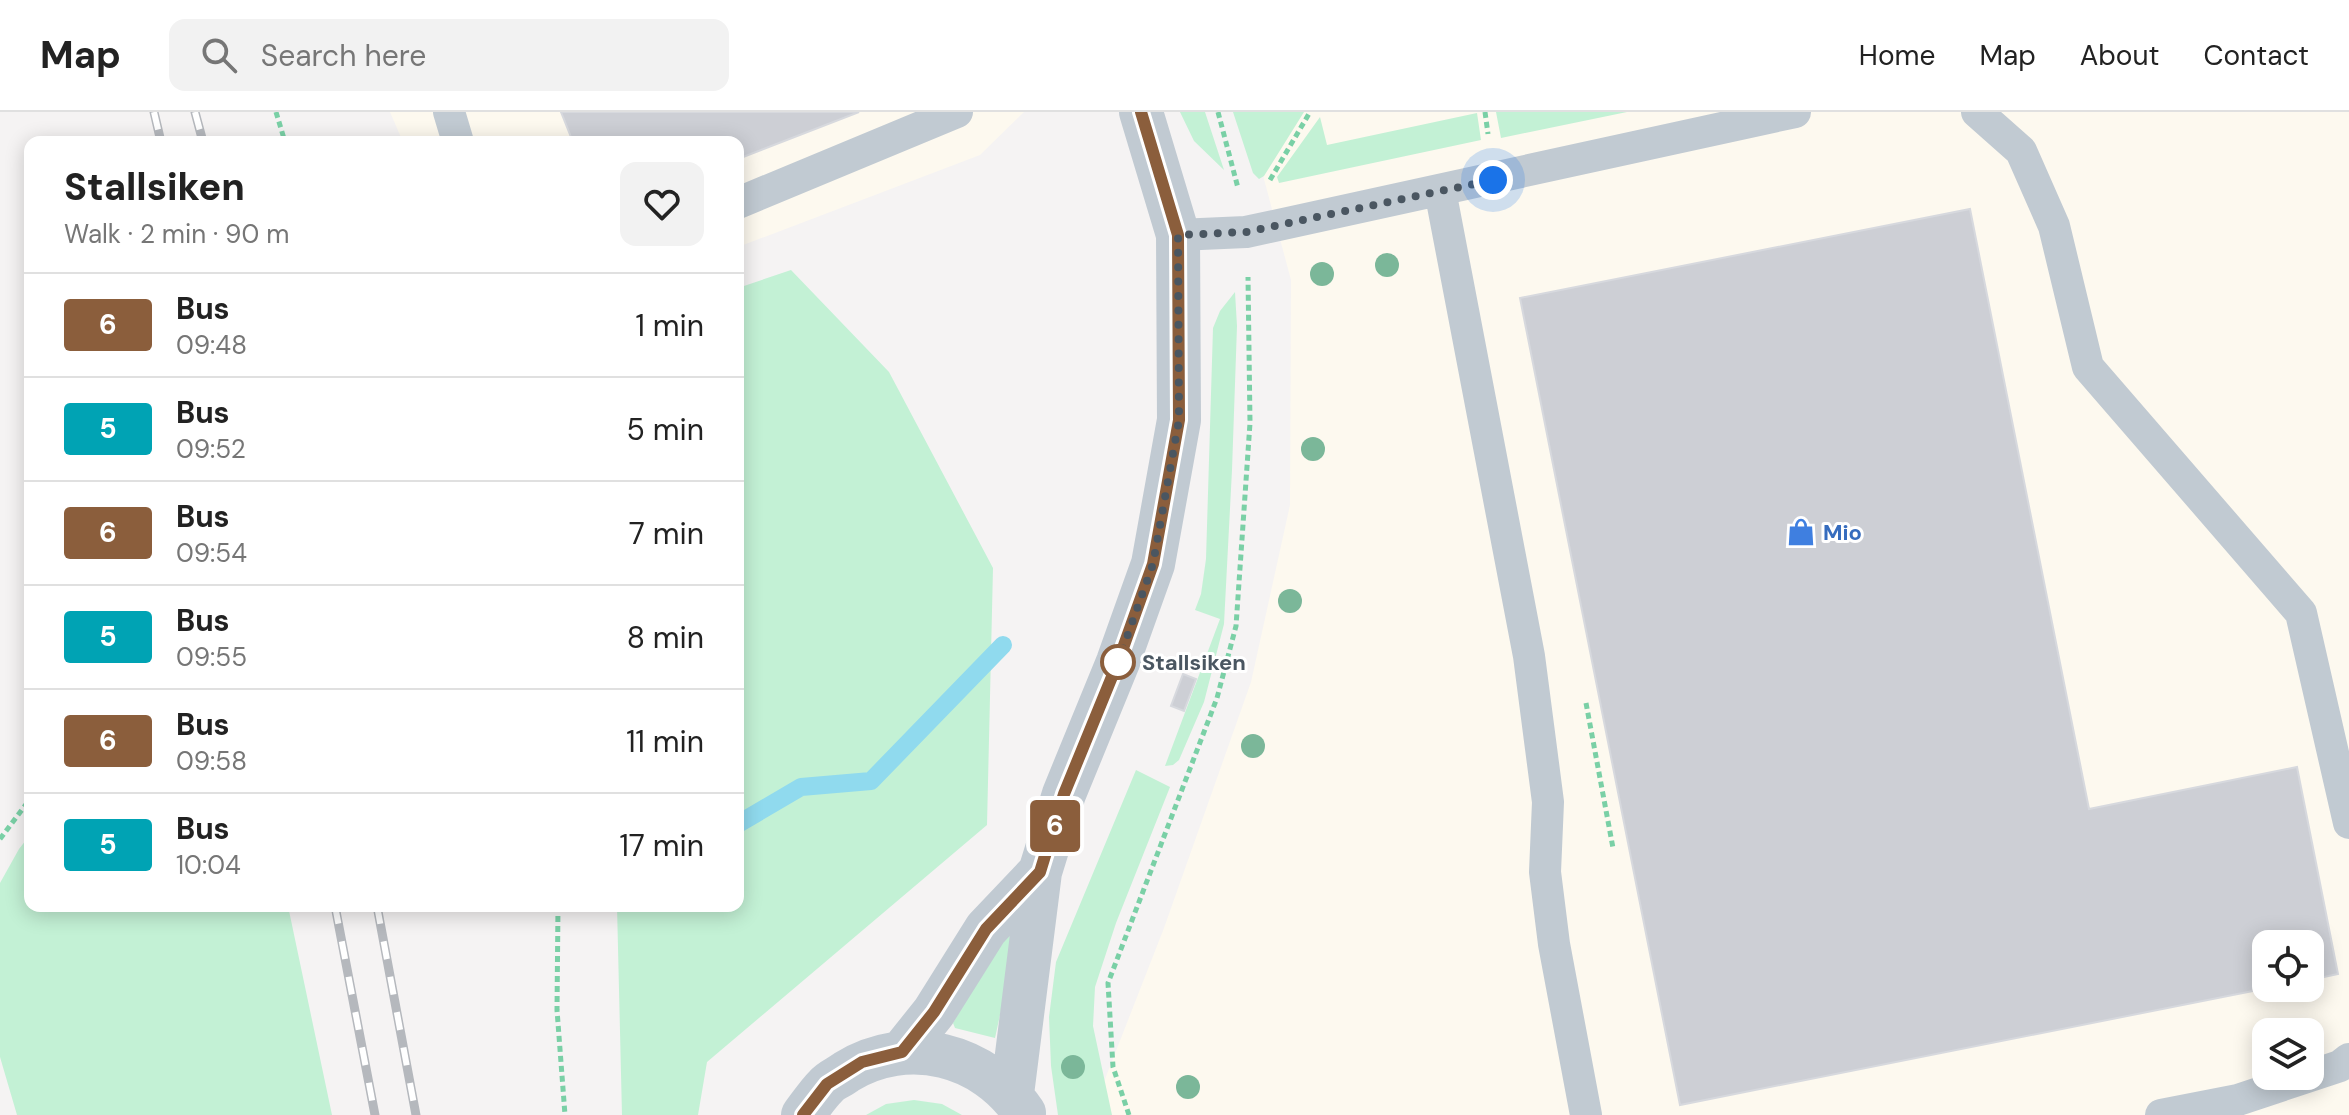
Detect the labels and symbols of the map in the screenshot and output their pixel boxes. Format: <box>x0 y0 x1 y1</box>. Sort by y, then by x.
your location <box>1473 160 1513 200</box>
shop icon: Mio <box>1786 517 1816 547</box>
place label: Mio <box>1823 518 1862 547</box>
marker: Stallsiken <box>1101 645 1135 679</box>
place label: Stallsiken <box>1142 648 1246 677</box>
line badge: 6 <box>1029 800 1081 852</box>

